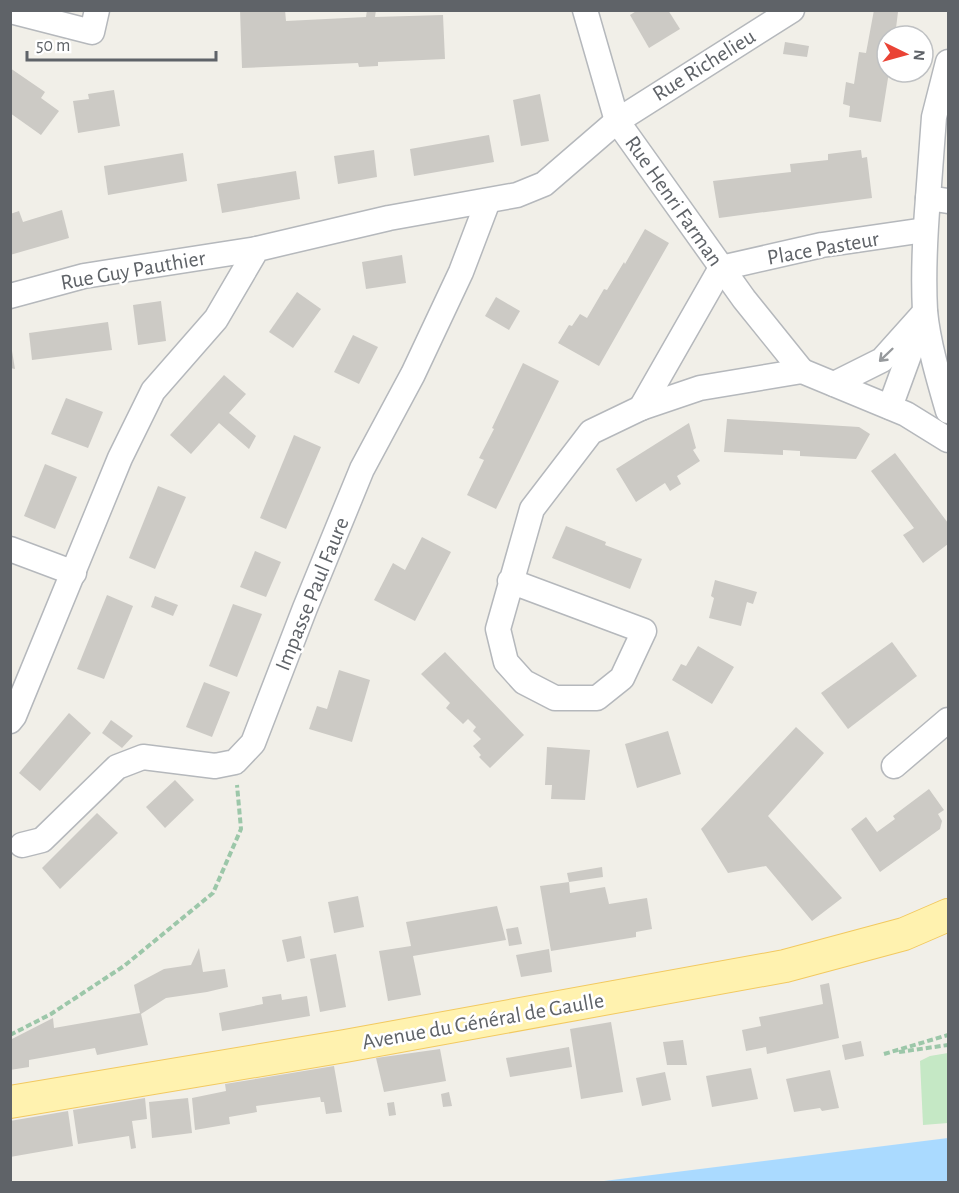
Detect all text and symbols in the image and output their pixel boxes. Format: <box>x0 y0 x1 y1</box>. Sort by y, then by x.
scale bar <box>27 24 216 62</box>
north arrow <box>875 24 935 84</box>
street label: Rue Richelieu <box>649 25 759 105</box>
text: 50 m <box>36 37 70 55</box>
text: N <box>910 49 927 61</box>
street label: Rue Henri Farman <box>621 132 727 270</box>
street label: Place Pasteur <box>765 227 881 269</box>
street label: Rue Guy Pauthier <box>59 246 207 294</box>
one-way arrow <box>879 347 894 362</box>
street label: Impasse Paul Faure <box>271 514 353 674</box>
street label: Avenue du Général de Gaulle <box>360 989 606 1053</box>

